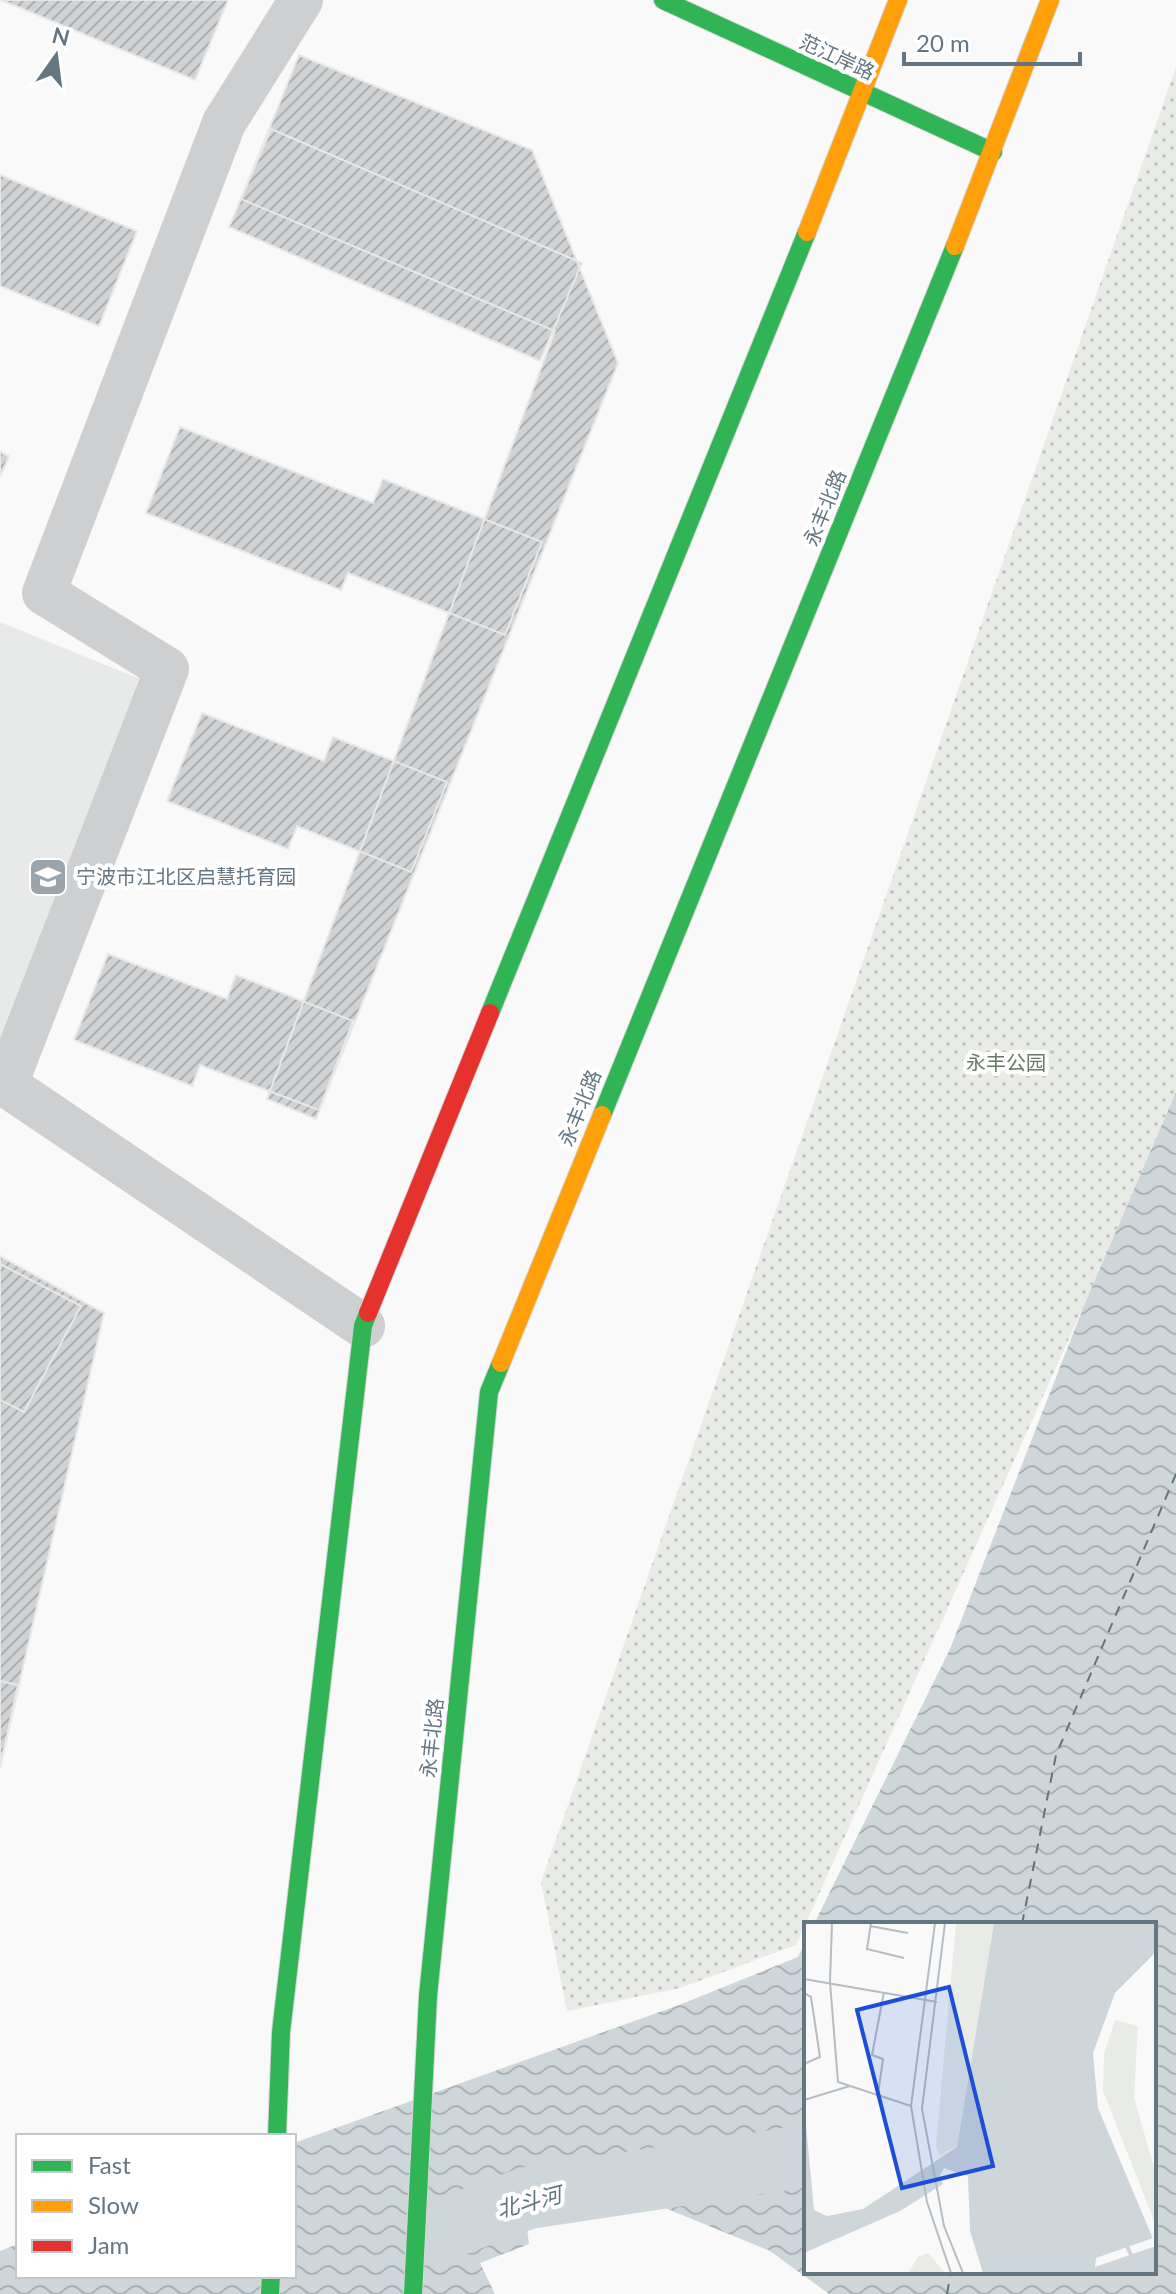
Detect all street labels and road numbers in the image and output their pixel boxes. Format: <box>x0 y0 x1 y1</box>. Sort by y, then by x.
street label: 范江岸路 <box>796 28 879 84</box>
street label: 永丰北路 <box>798 466 850 549</box>
street label: 永丰北路 <box>553 1066 605 1149</box>
street label: 永丰北路 <box>415 1697 447 1779</box>

